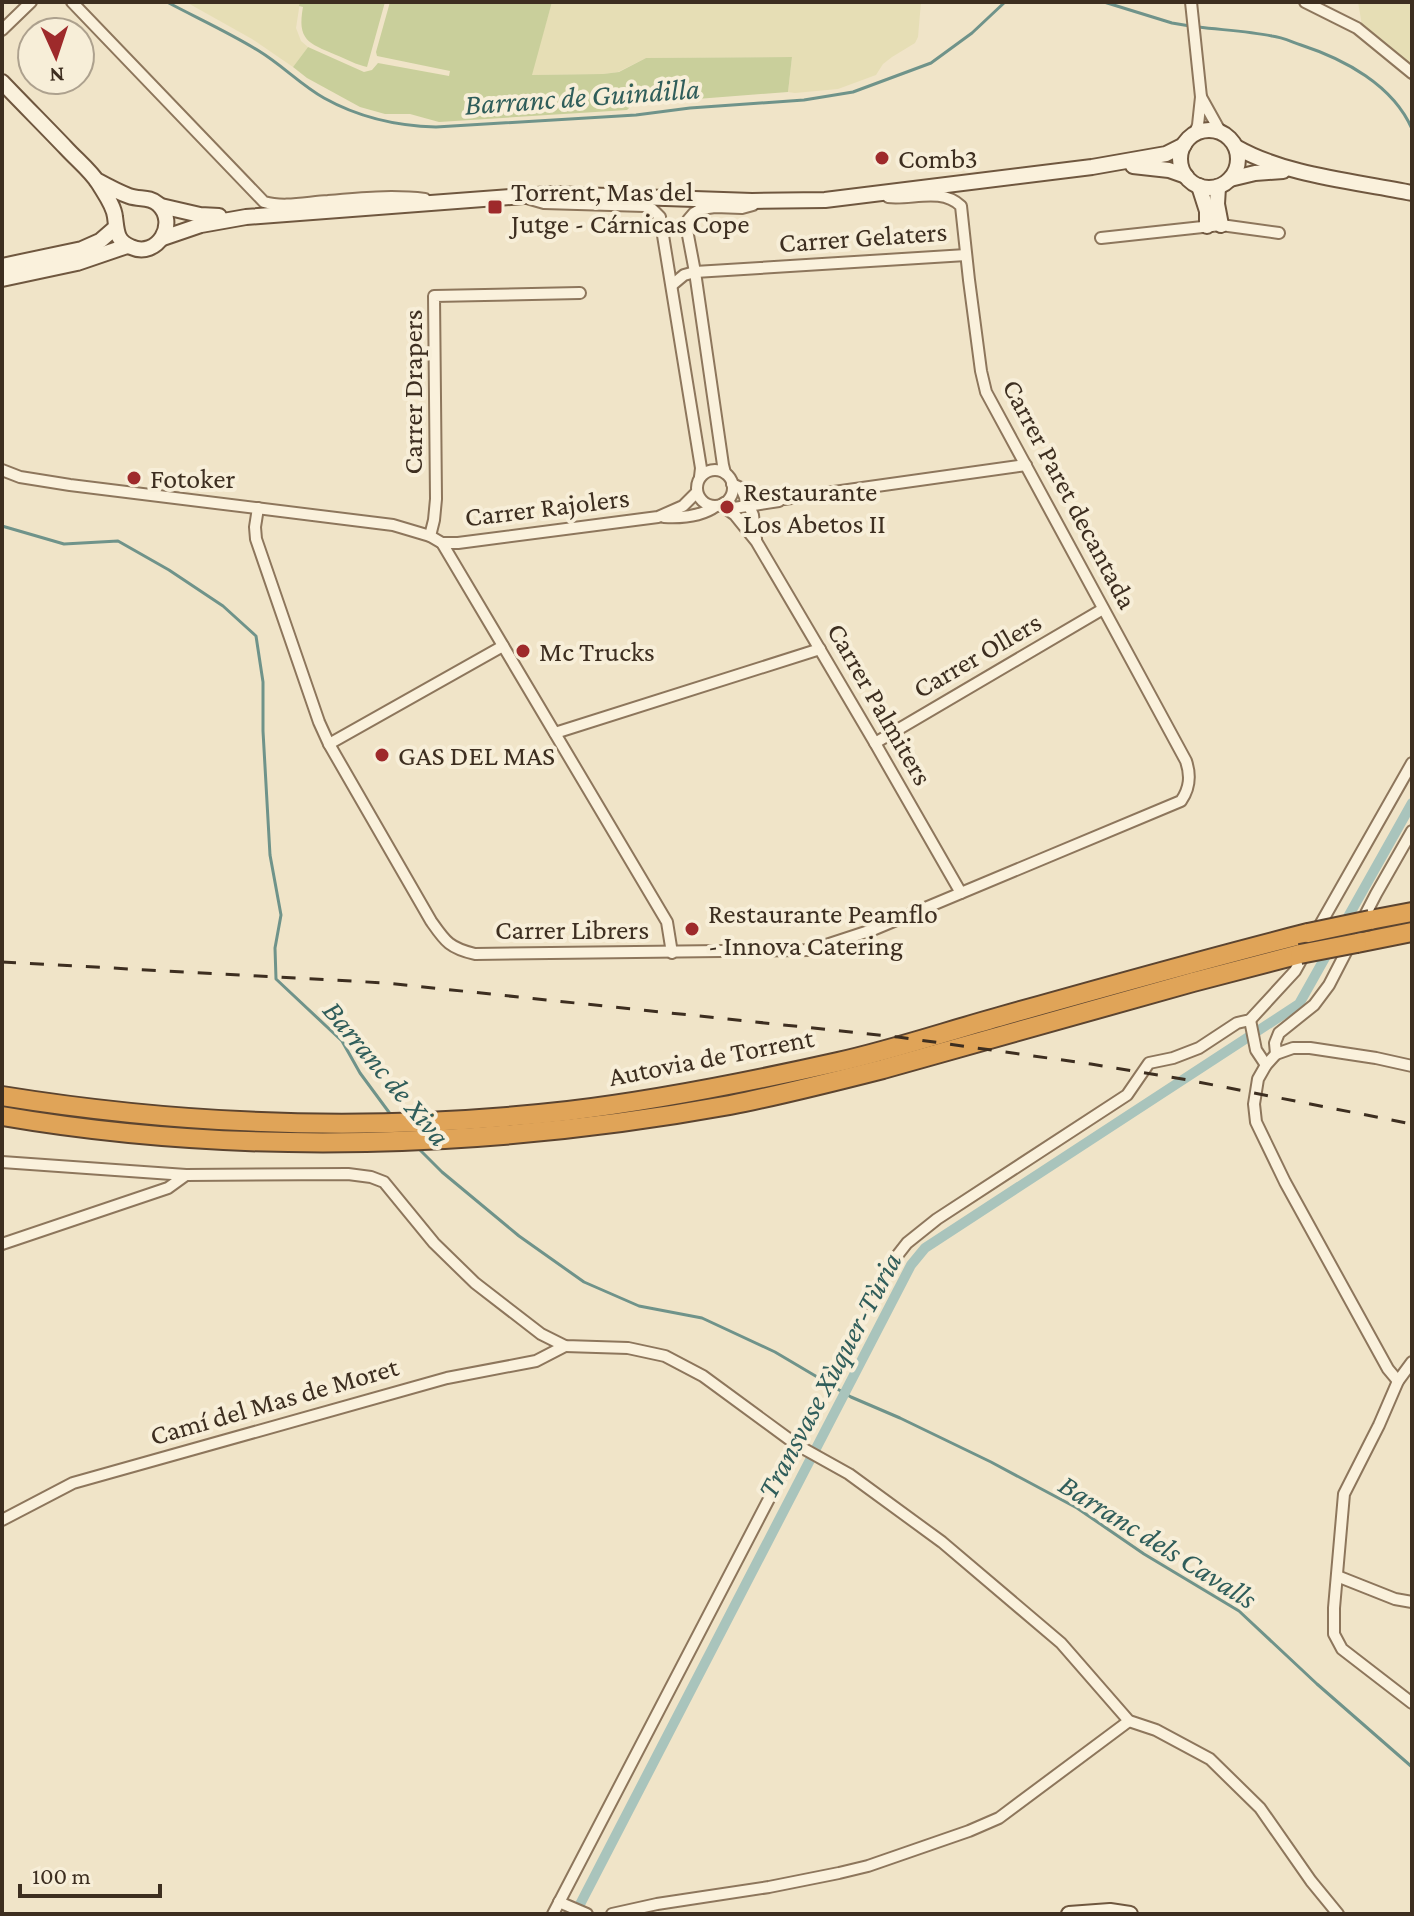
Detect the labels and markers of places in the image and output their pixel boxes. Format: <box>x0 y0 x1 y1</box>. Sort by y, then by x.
place label: Comb3 <box>898 143 978 174</box>
marker: Comb3 <box>873 149 891 167</box>
place label: Torrent, Mas del Jutge - Cárnicas Cope <box>508 176 750 239</box>
marker: Torrent, Mas del Jutge - Cárnicas Cope <box>486 198 504 216</box>
place label: Fotoker <box>150 463 236 494</box>
marker: Fotoker <box>125 469 143 487</box>
place label: Restaurante Los Abetos II <box>743 476 886 539</box>
marker: Restaurante Los Abetos II <box>718 498 736 516</box>
place label: Mc Trucks <box>539 636 655 667</box>
marker: Mc Trucks <box>514 642 532 660</box>
place label: GAS DEL MAS <box>398 740 555 771</box>
marker: GAS DEL MAS <box>373 746 391 764</box>
place label: Restaurante Peamflo - Innova Catering <box>708 898 938 961</box>
marker: Restaurante Peamflo - Innova Catering <box>683 920 701 938</box>

